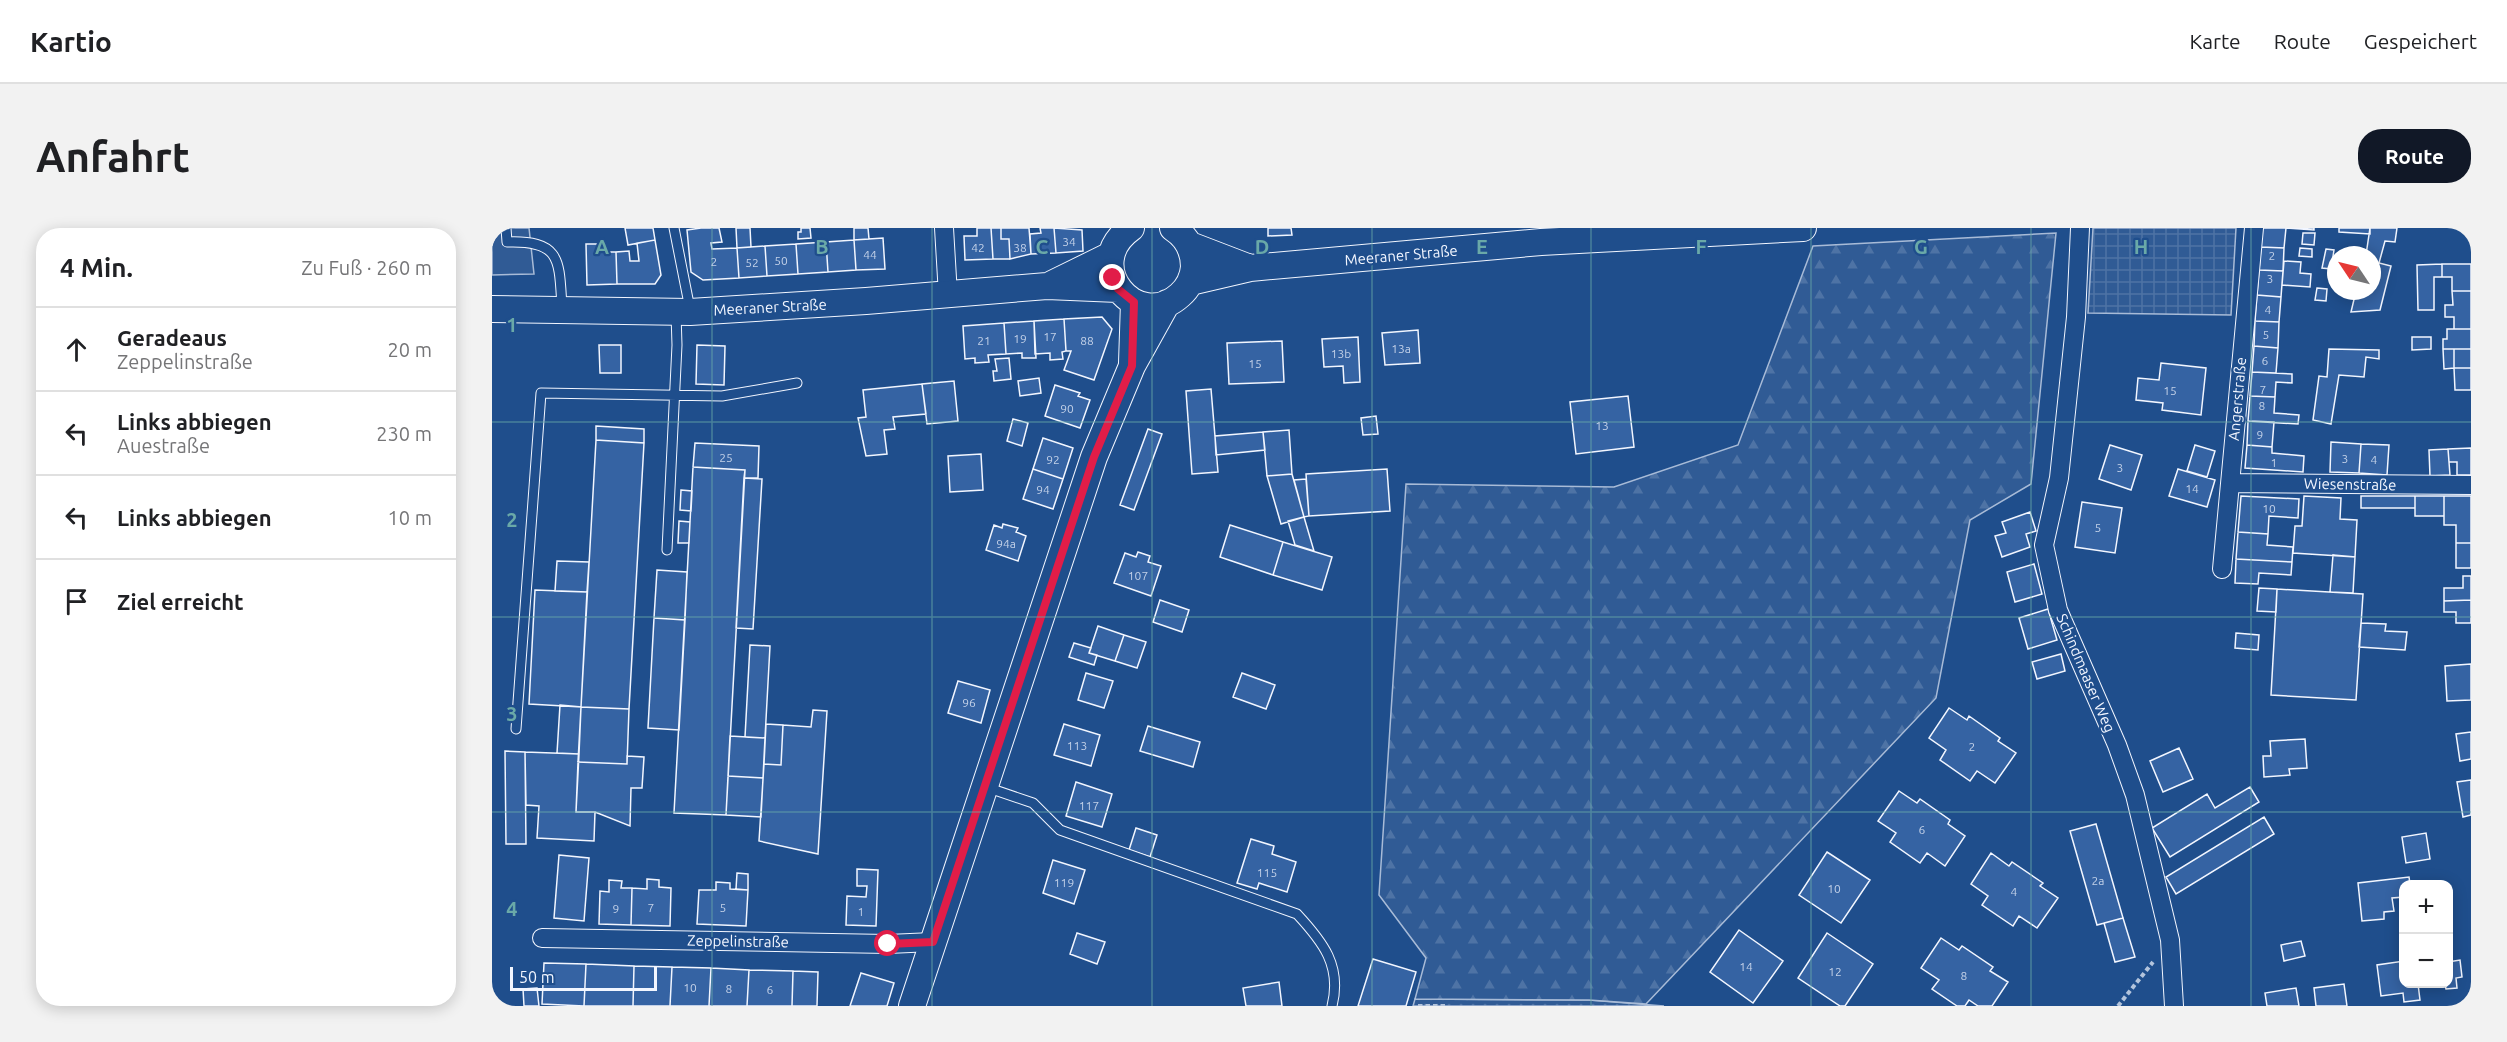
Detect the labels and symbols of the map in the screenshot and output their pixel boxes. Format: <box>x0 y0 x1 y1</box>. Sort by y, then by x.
text: A <box>595 235 609 258</box>
text: B <box>815 235 829 258</box>
text: C <box>1036 235 1049 258</box>
house number: 34 <box>1062 235 1076 248</box>
text: D <box>1255 235 1269 258</box>
text: E <box>1476 235 1488 258</box>
text: F <box>1695 235 1707 258</box>
text: G <box>1914 235 1928 258</box>
text: H <box>2134 235 2148 258</box>
house number: 42 <box>971 241 985 254</box>
house number: 38 <box>1013 241 1027 254</box>
street label: Meeraner Straße <box>1344 242 1458 268</box>
north arrow <box>2327 246 2381 300</box>
house number: 44 <box>863 248 877 261</box>
house number: 2 <box>2269 249 2275 262</box>
house number: 50 <box>774 254 788 267</box>
house number: 2 <box>711 255 717 268</box>
house number: 52 <box>745 256 759 269</box>
route end <box>1099 264 1125 290</box>
house number: 3 <box>2267 272 2273 285</box>
street label: Meeraner Straße <box>713 296 827 318</box>
house number: 4 <box>2265 303 2272 316</box>
text: 1 <box>506 313 518 336</box>
house number: 5 <box>2263 328 2269 341</box>
house number: 17 <box>1043 330 1057 343</box>
house number: 19 <box>1013 332 1027 345</box>
house number: 21 <box>977 334 991 347</box>
house number: 88 <box>1080 334 1094 347</box>
house number: 13a <box>1391 342 1411 355</box>
house number: 13b <box>1331 347 1351 360</box>
house number: 6 <box>2262 354 2269 367</box>
street label: Angerstraße <box>2225 356 2249 442</box>
house number: 15 <box>1248 357 1262 370</box>
house number: 7 <box>2260 383 2266 396</box>
house number: 15 <box>2163 384 2177 397</box>
house number: 8 <box>2259 399 2266 412</box>
house number: 90 <box>1060 402 1074 415</box>
house number: 13 <box>1595 419 1609 432</box>
house number: 9 <box>2257 428 2263 441</box>
house number: 25 <box>719 451 733 464</box>
house number: 3 <box>2342 452 2348 465</box>
house number: 92 <box>1046 453 1060 466</box>
house number: 4 <box>2371 453 2378 466</box>
house number: 1 <box>2271 456 2277 469</box>
house number: 3 <box>2117 461 2123 474</box>
street label: Wiesenstraße <box>2304 475 2396 493</box>
house number: 14 <box>2185 482 2199 495</box>
house number: 94 <box>1036 483 1050 496</box>
house number: 10 <box>2262 502 2276 515</box>
text: 2 <box>506 508 518 531</box>
house number: 5 <box>2095 521 2101 534</box>
house number: 94a <box>996 537 1016 550</box>
house number: 107 <box>1128 569 1148 582</box>
street label: Schindmaaser Weg <box>2053 611 2119 735</box>
house number: 96 <box>962 696 976 709</box>
text: 3 <box>506 702 518 725</box>
house number: 113 <box>1067 739 1087 752</box>
house number: 2 <box>1969 740 1975 753</box>
house number: 117 <box>1079 799 1099 812</box>
house number: 6 <box>1919 823 1926 836</box>
house number: 115 <box>1257 866 1277 879</box>
house number: 2a <box>2092 874 2104 887</box>
house number: 119 <box>1054 876 1074 889</box>
house number: 10 <box>1827 882 1841 895</box>
house number: 4 <box>2011 885 2018 898</box>
text: 4 <box>506 897 518 920</box>
house number: 7 <box>648 901 654 914</box>
house number: 5 <box>720 901 726 914</box>
house number: 9 <box>613 902 619 915</box>
house number: 1 <box>858 905 864 918</box>
route start <box>874 930 900 956</box>
street label: Zeppelinstraße <box>687 932 789 950</box>
house number: 14 <box>1739 960 1753 973</box>
scale bar <box>510 964 657 992</box>
house number: 12 <box>1828 965 1842 978</box>
house number: 8 <box>1961 969 1968 982</box>
house number: 10 <box>683 981 697 994</box>
house number: 8 <box>726 982 733 995</box>
house number: 6 <box>767 983 774 996</box>

